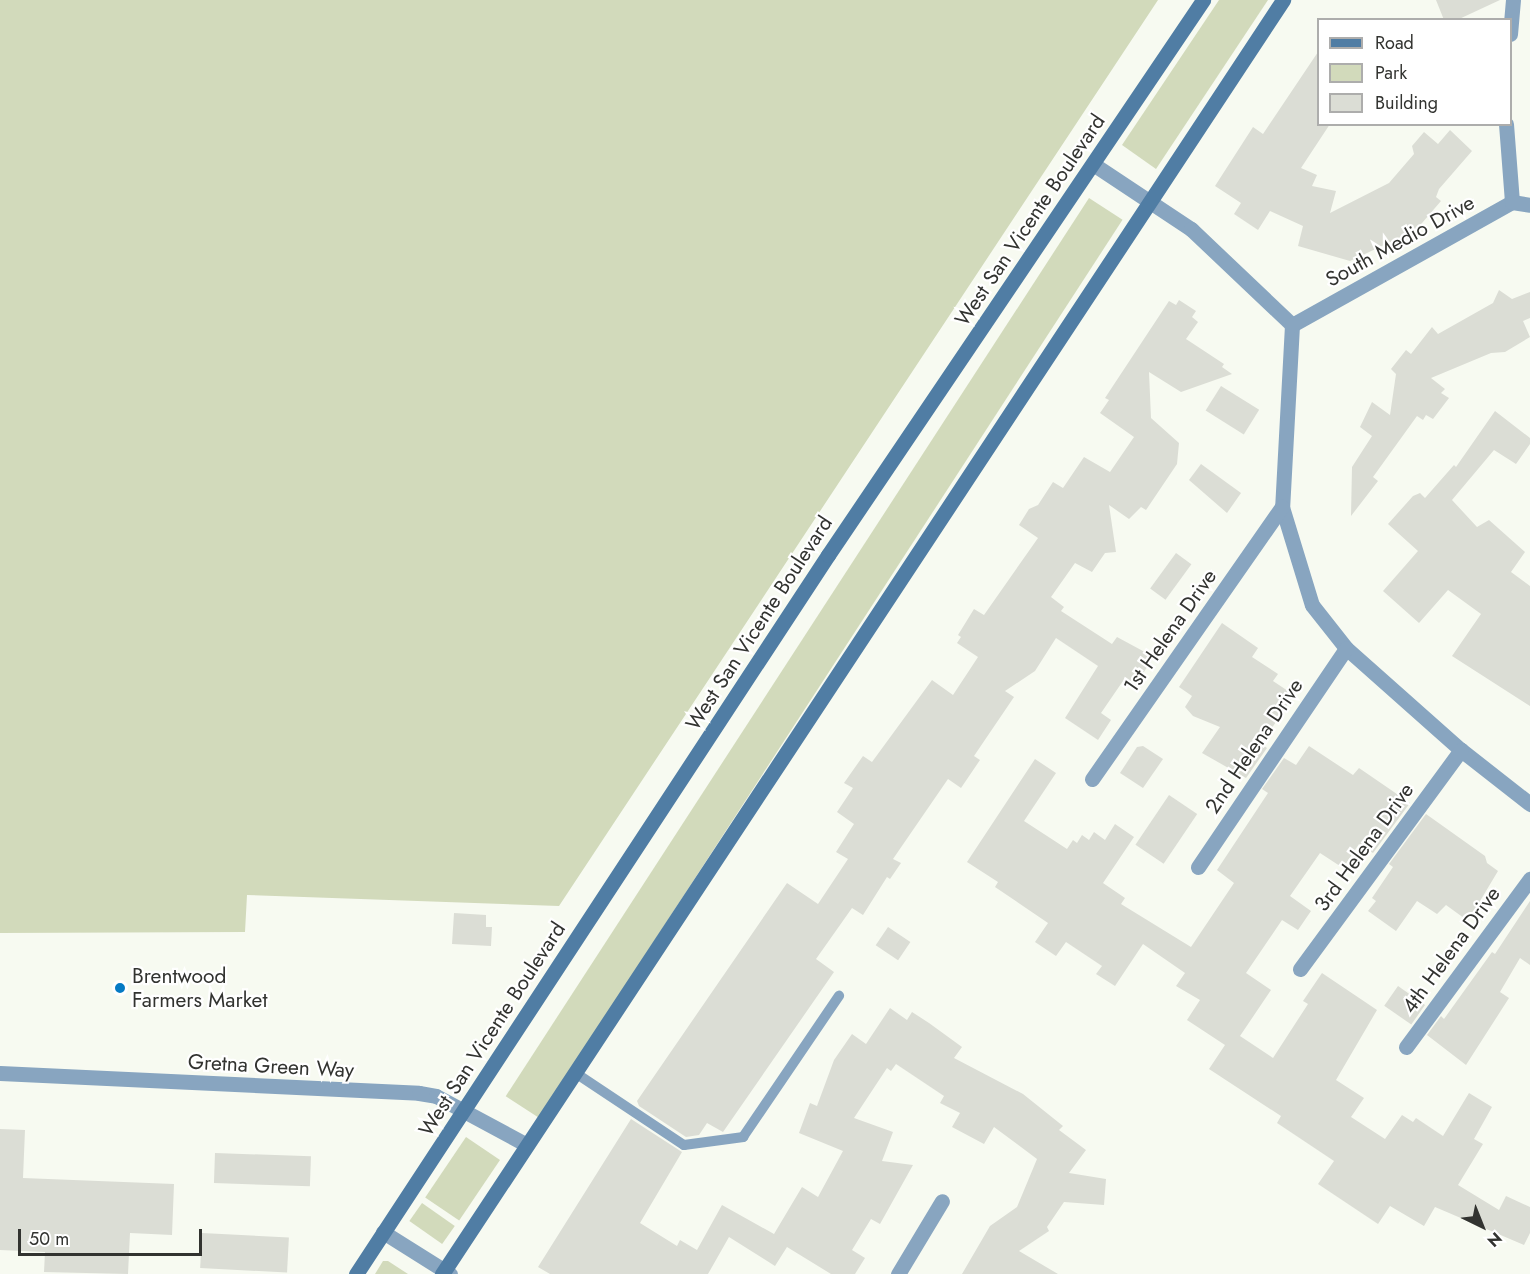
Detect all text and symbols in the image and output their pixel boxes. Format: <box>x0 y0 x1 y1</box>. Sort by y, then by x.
legend <box>1317 18 1512 126</box>
text: Road <box>1375 30 1414 56</box>
text: Park <box>1375 60 1407 86</box>
text: Building <box>1375 90 1438 116</box>
street label: West San Vicente Boulevard <box>950 109 1110 331</box>
street label: South Medio Drive <box>1321 190 1479 292</box>
street label: West San Vicente Boulevard <box>680 511 838 735</box>
street label: 1st Helena Drive <box>1118 564 1222 698</box>
street label: 2nd Helena Drive <box>1200 674 1308 818</box>
street label: 3rd Helena Drive <box>1309 778 1419 916</box>
street label: 4th Helena Drive <box>1397 882 1505 1018</box>
street label: West San Vicente Boulevard <box>413 917 571 1141</box>
place label: Brentwood Farmers Market <box>132 963 267 1013</box>
marker: Brentwood Farmers Market <box>113 981 127 995</box>
street label: Gretna Green Way <box>187 1049 355 1083</box>
north arrow <box>1452 1196 1512 1256</box>
scale bar <box>21 1217 206 1255</box>
text: 50 m <box>29 1226 69 1252</box>
text: N <box>1482 1227 1507 1252</box>

